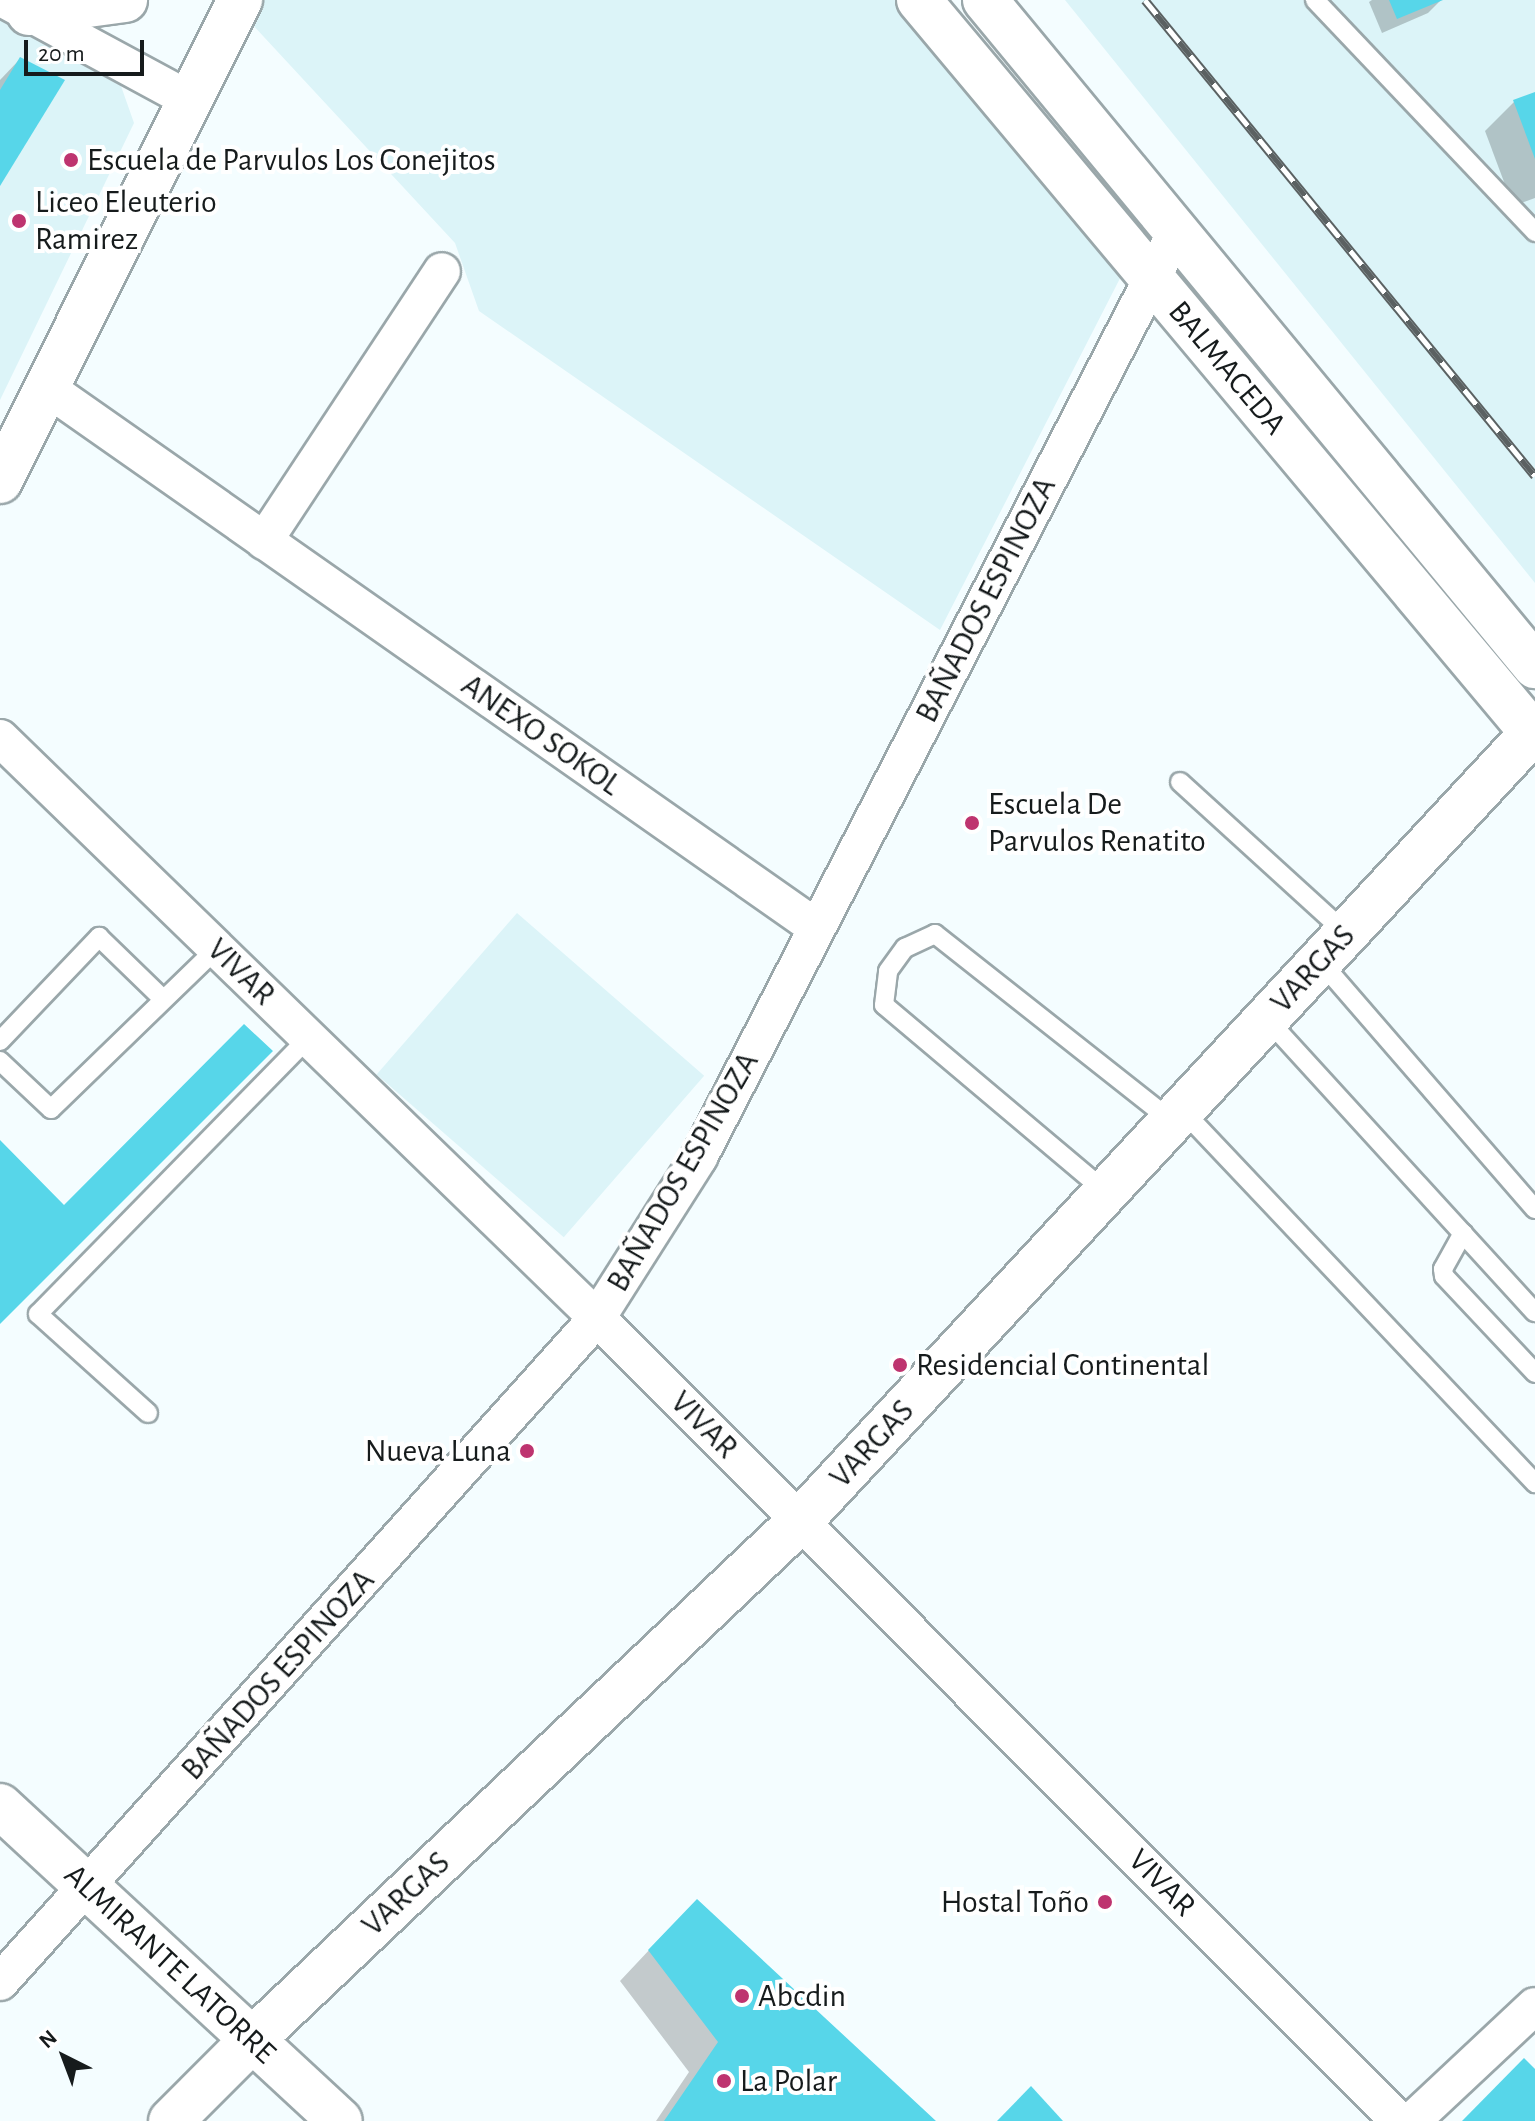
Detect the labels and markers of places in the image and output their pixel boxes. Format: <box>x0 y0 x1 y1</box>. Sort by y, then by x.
place label: Escuela de Parvulos Los Conejitos <box>87 141 496 179</box>
marker: Escuela de Parvulos Los Conejitos <box>62 151 80 169</box>
place label: Liceo Eleuterio Ramirez <box>35 184 217 259</box>
marker: Liceo Eleuterio Ramirez <box>10 212 28 230</box>
place label: Escuela De Parvulos Renatito <box>988 786 1206 861</box>
marker: Escuela De Parvulos Renatito <box>963 814 981 832</box>
place label: Residencial Continental <box>916 1346 1209 1384</box>
marker: Residencial Continental <box>891 1356 909 1374</box>
place label: Nueva Luna <box>365 1432 511 1470</box>
marker: Nueva Luna <box>518 1442 536 1460</box>
place label: Hostal Toño <box>941 1883 1089 1921</box>
marker: Hostal Toño <box>1096 1893 1114 1911</box>
place label: Abcdin <box>758 1977 846 2015</box>
marker: Abcdin <box>733 1987 751 2005</box>
place label: La Polar <box>740 2062 837 2100</box>
marker: La Polar <box>715 2072 733 2090</box>

